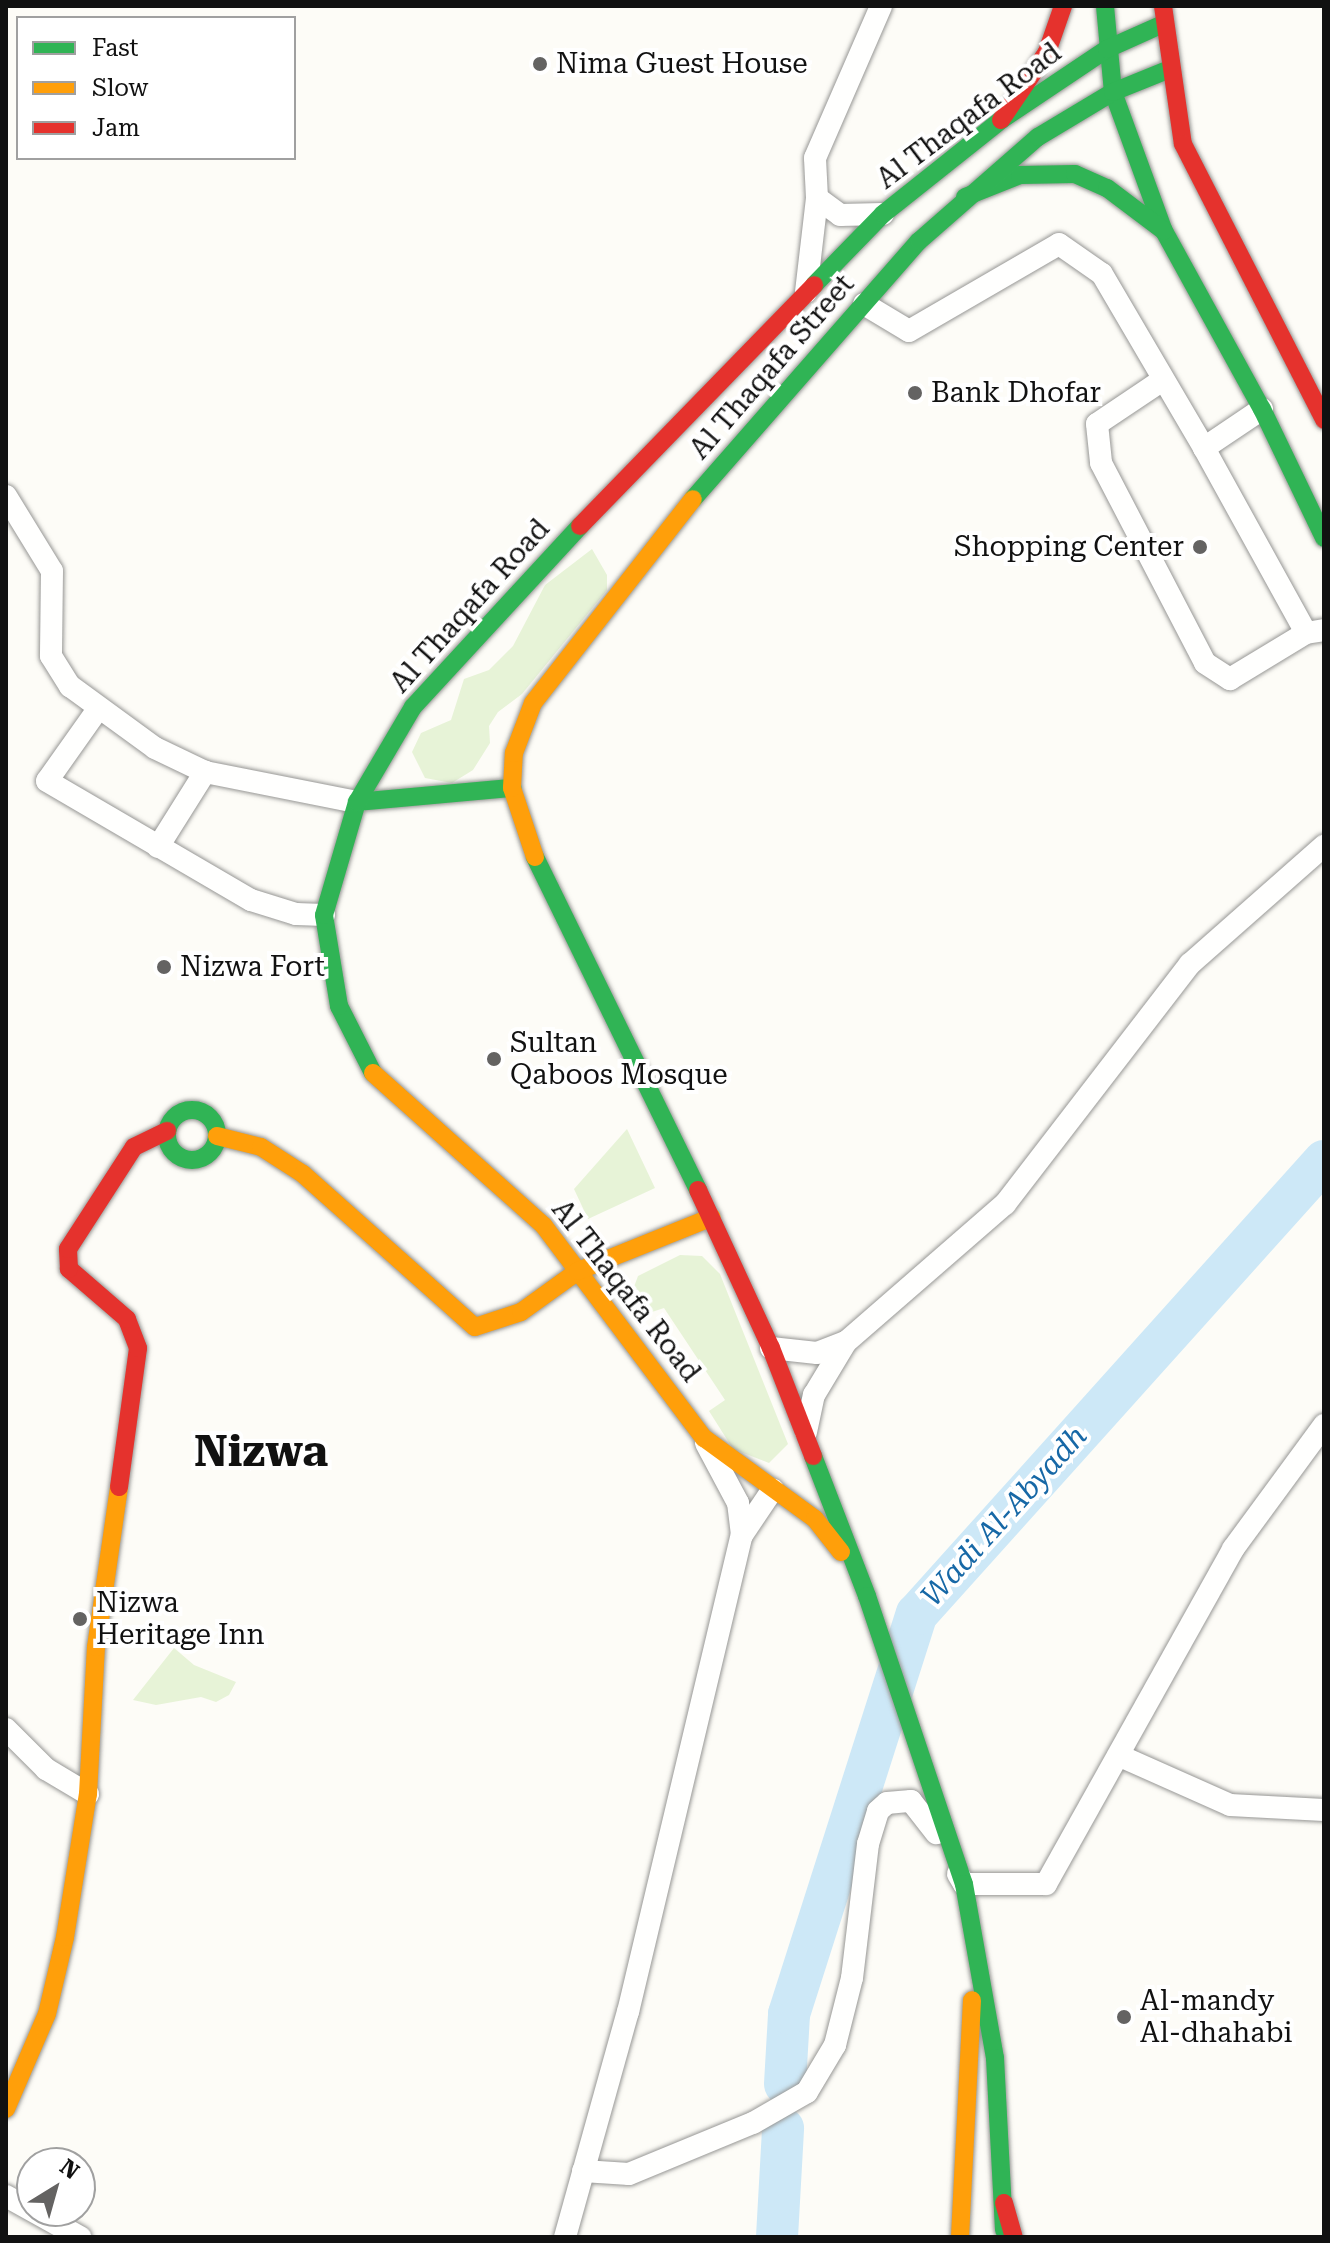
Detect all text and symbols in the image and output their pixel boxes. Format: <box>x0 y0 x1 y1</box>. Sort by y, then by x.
legend <box>16 16 296 160</box>
text: Fast <box>92 34 139 62</box>
street label: Al Thaqafa Road <box>870 36 1068 196</box>
place label: Nima Guest House <box>556 47 808 81</box>
marker: Nima Guest House <box>531 55 549 73</box>
text: Slow <box>92 74 148 102</box>
text: Jam <box>92 114 140 142</box>
street label: Al Thaqafa Street <box>683 268 861 466</box>
place label: Bank Dhofar <box>931 376 1101 410</box>
marker: Bank Dhofar <box>906 384 924 402</box>
street label: Al Thaqafa Road <box>383 512 557 700</box>
place label: Shopping Center <box>954 530 1184 564</box>
marker: Shopping Center <box>1191 538 1209 556</box>
place label: Nizwa Fort <box>180 950 325 984</box>
marker: Nizwa Fort <box>155 958 173 976</box>
place label: Sultan Qaboos Mosque <box>510 1026 728 1092</box>
marker: Sultan Qaboos Mosque <box>485 1050 503 1068</box>
street label: Al Thaqafa Road <box>545 1193 707 1389</box>
water label: Wadi Al-Abyadh <box>914 1418 1094 1614</box>
district label: Nizwa <box>194 1425 328 1477</box>
place label: Nizwa Heritage Inn <box>96 1586 265 1652</box>
marker: Nizwa Heritage Inn <box>71 1610 89 1628</box>
place label: Al-mandy Al-dhahabi <box>1140 1984 1292 2050</box>
marker: Al-mandy Al-dhahabi <box>1115 2008 1133 2026</box>
north arrow <box>16 2147 96 2227</box>
text: N <box>55 2154 84 2184</box>

